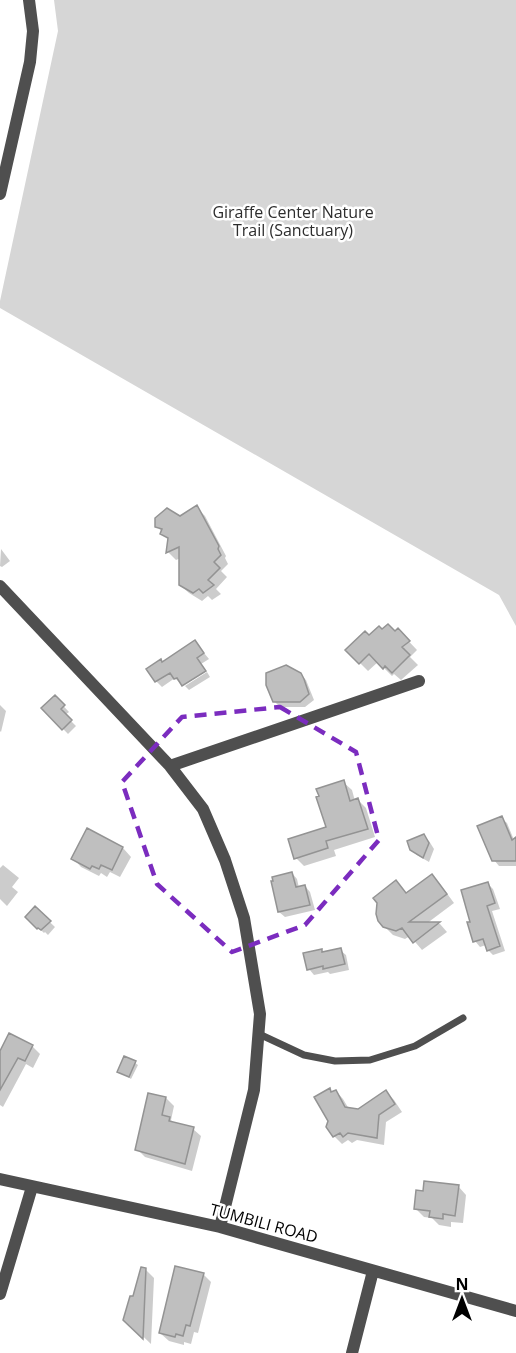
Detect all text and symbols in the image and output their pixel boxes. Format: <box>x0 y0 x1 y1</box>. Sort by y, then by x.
park label: Giraffe Center Nature Trail (Sanctuary) <box>212 201 374 241</box>
street label: TUMBILI ROAD <box>208 1198 320 1248</box>
north arrow <box>432 1269 492 1329</box>
text: N <box>455 1273 469 1295</box>

